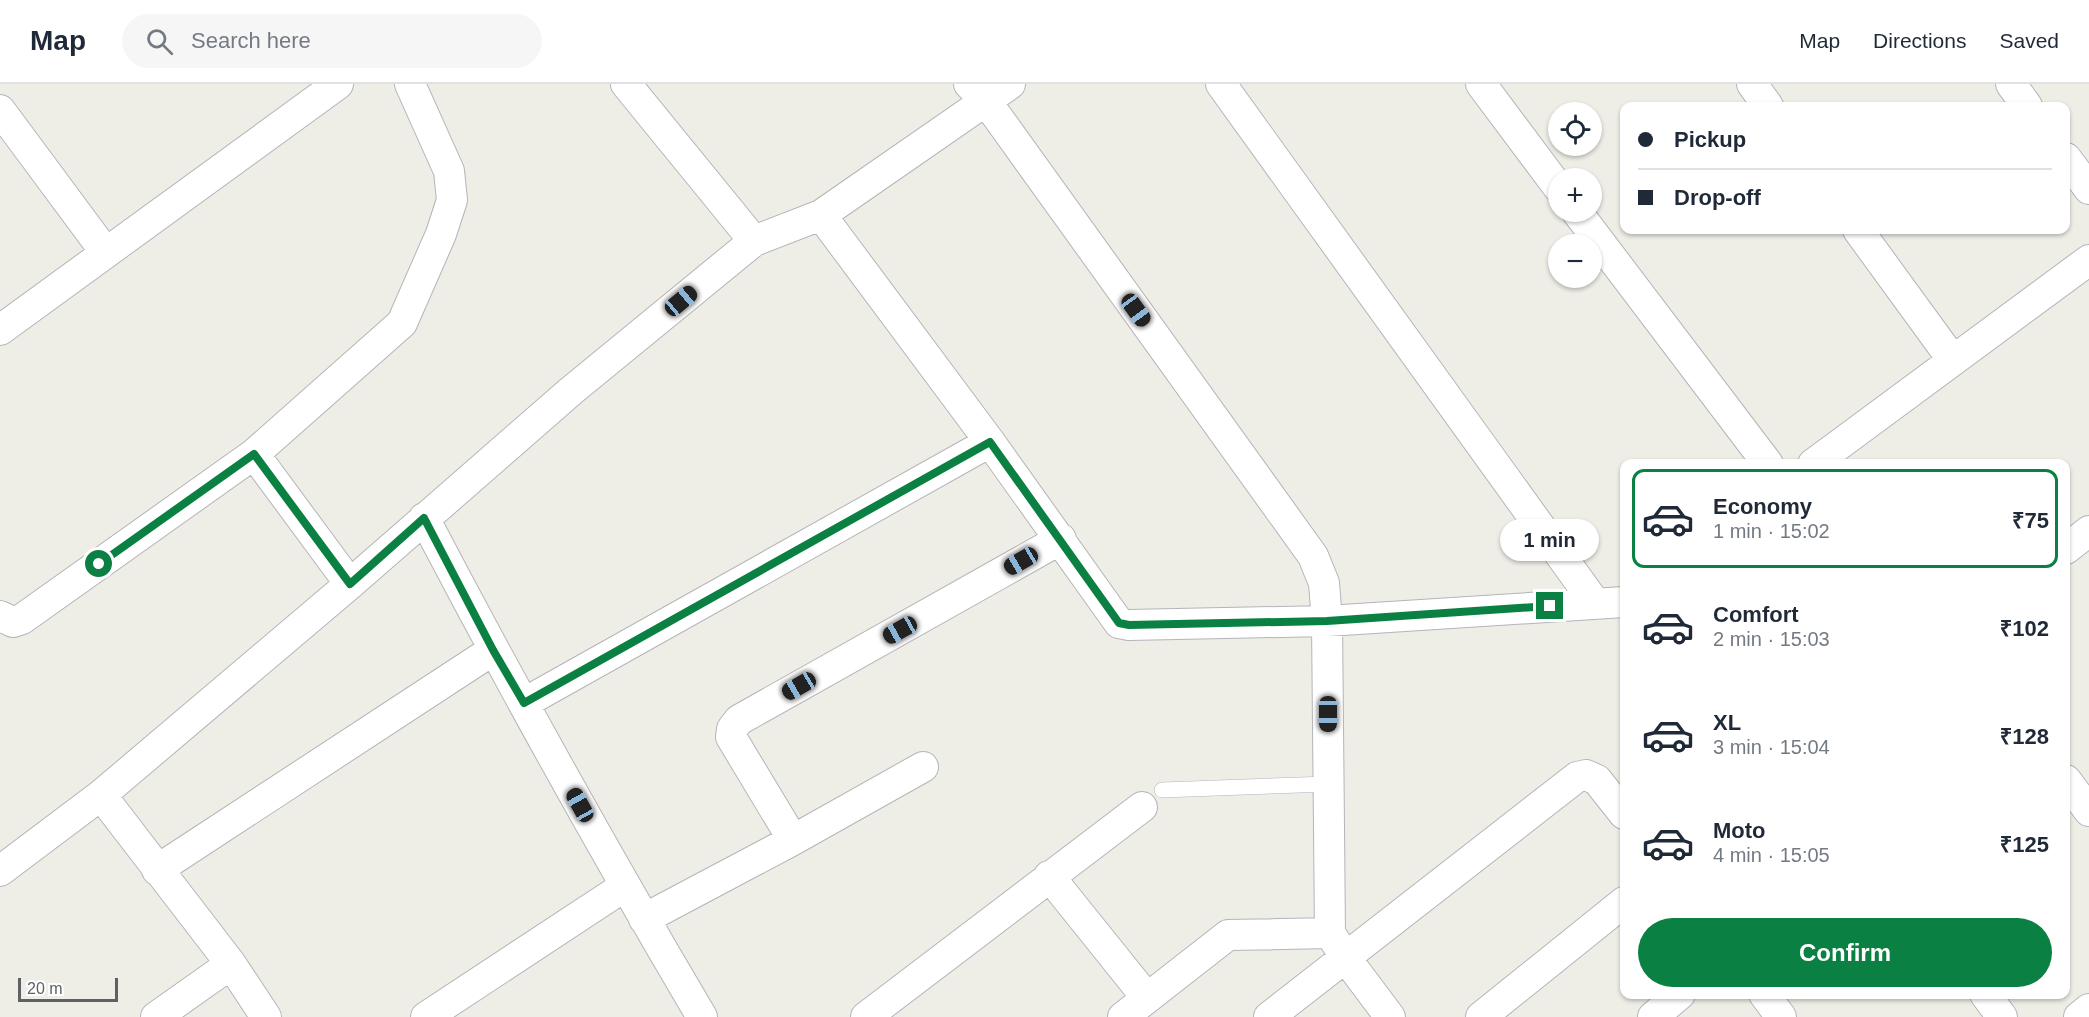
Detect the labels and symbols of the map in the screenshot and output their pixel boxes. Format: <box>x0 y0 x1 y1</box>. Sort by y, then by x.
car <box>661 283 701 319</box>
car <box>1118 290 1154 330</box>
callout: 1 min <box>1500 519 1600 561</box>
car <box>1001 544 1041 578</box>
route start <box>85 550 112 577</box>
route end <box>1536 592 1563 619</box>
car <box>880 613 920 647</box>
car <box>779 669 819 703</box>
car <box>1319 696 1337 732</box>
car <box>563 785 597 825</box>
scale bar <box>18 975 118 1002</box>

